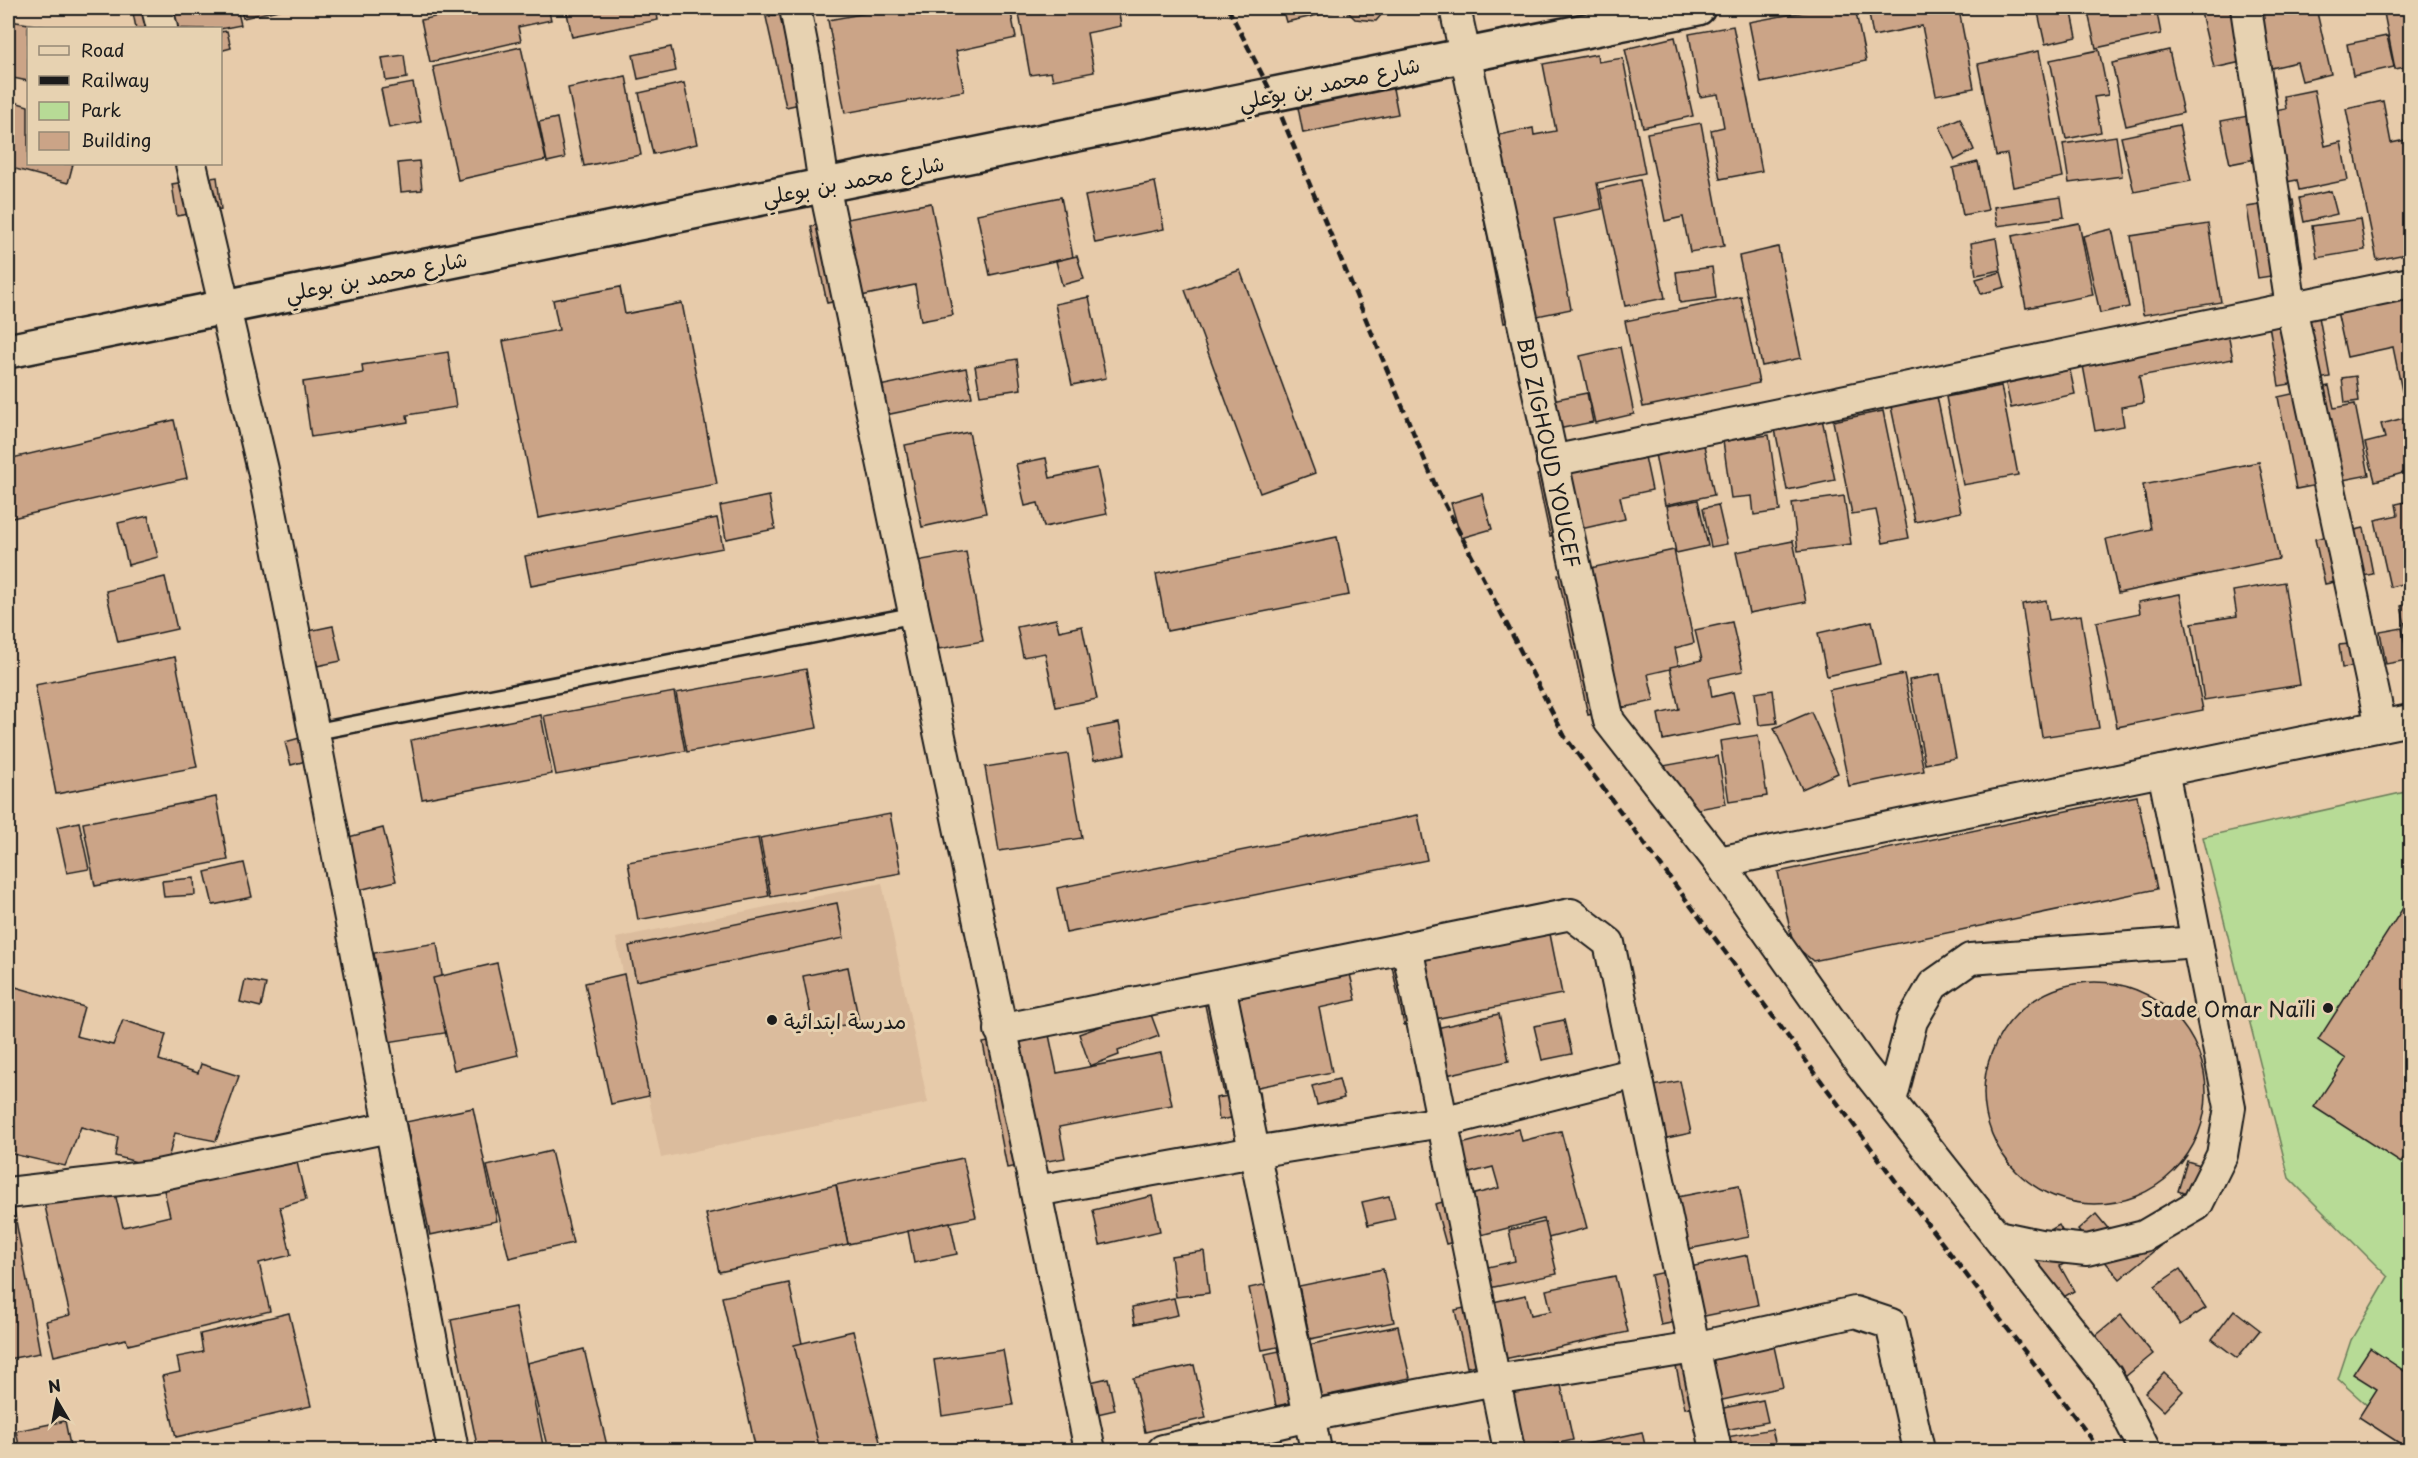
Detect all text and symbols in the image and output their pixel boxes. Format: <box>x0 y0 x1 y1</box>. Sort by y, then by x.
legend <box>27 27 222 165</box>
text: Road <box>81 36 125 63</box>
street label: شارع محمد بن بوعلي <box>1235 47 1424 122</box>
text: Railway <box>81 66 149 93</box>
text: Park <box>81 96 121 123</box>
text: Building <box>81 126 151 153</box>
street label: شارع محمد بن بوعلي <box>759 146 948 217</box>
street label: شارع محمد بن بوعلي <box>282 242 471 313</box>
street label: BD ZIGHOUD YOUCEF <box>1510 334 1590 570</box>
place label: Stade Omar Naïli <box>2140 992 2316 1024</box>
marker: Stade Omar Naïli <box>2321 1001 2335 1015</box>
place label: مدرسة ابتدائية <box>784 1004 906 1036</box>
marker: مدرسة ابتدائية <box>765 1013 779 1027</box>
north arrow <box>27 1371 87 1431</box>
text: N <box>46 1372 63 1398</box>

